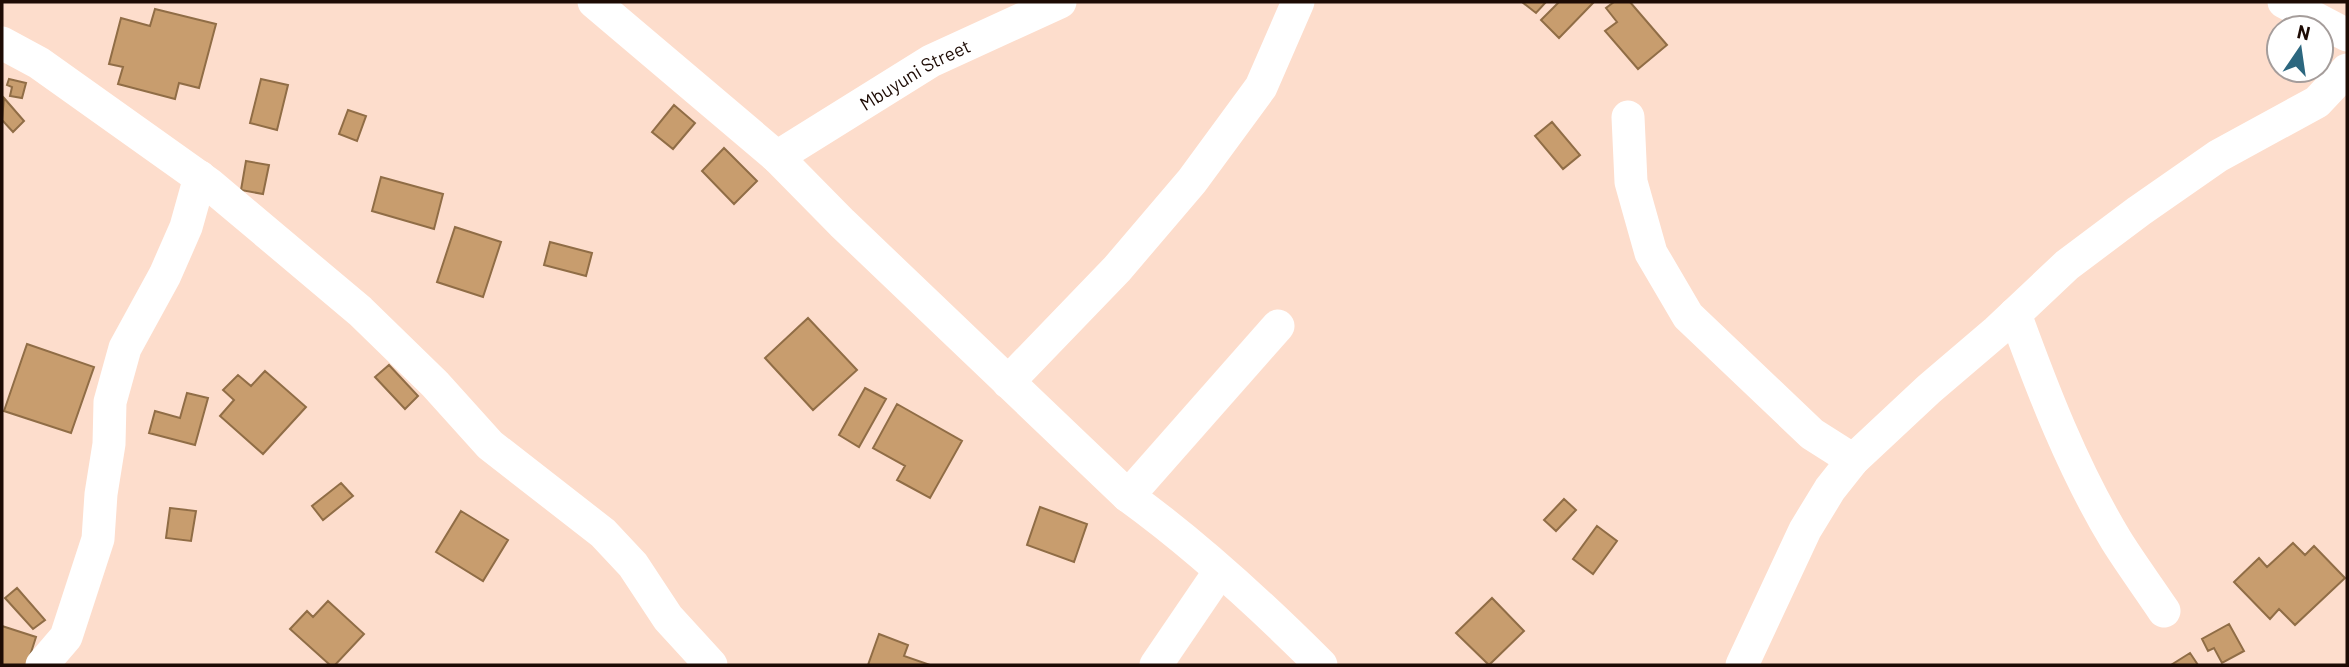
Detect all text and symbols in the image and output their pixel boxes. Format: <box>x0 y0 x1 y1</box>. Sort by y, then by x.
north arrow <box>2265 14 2335 84</box>
text: N <box>2295 19 2313 45</box>
street label: Mbuyuni Street <box>855 33 974 114</box>

